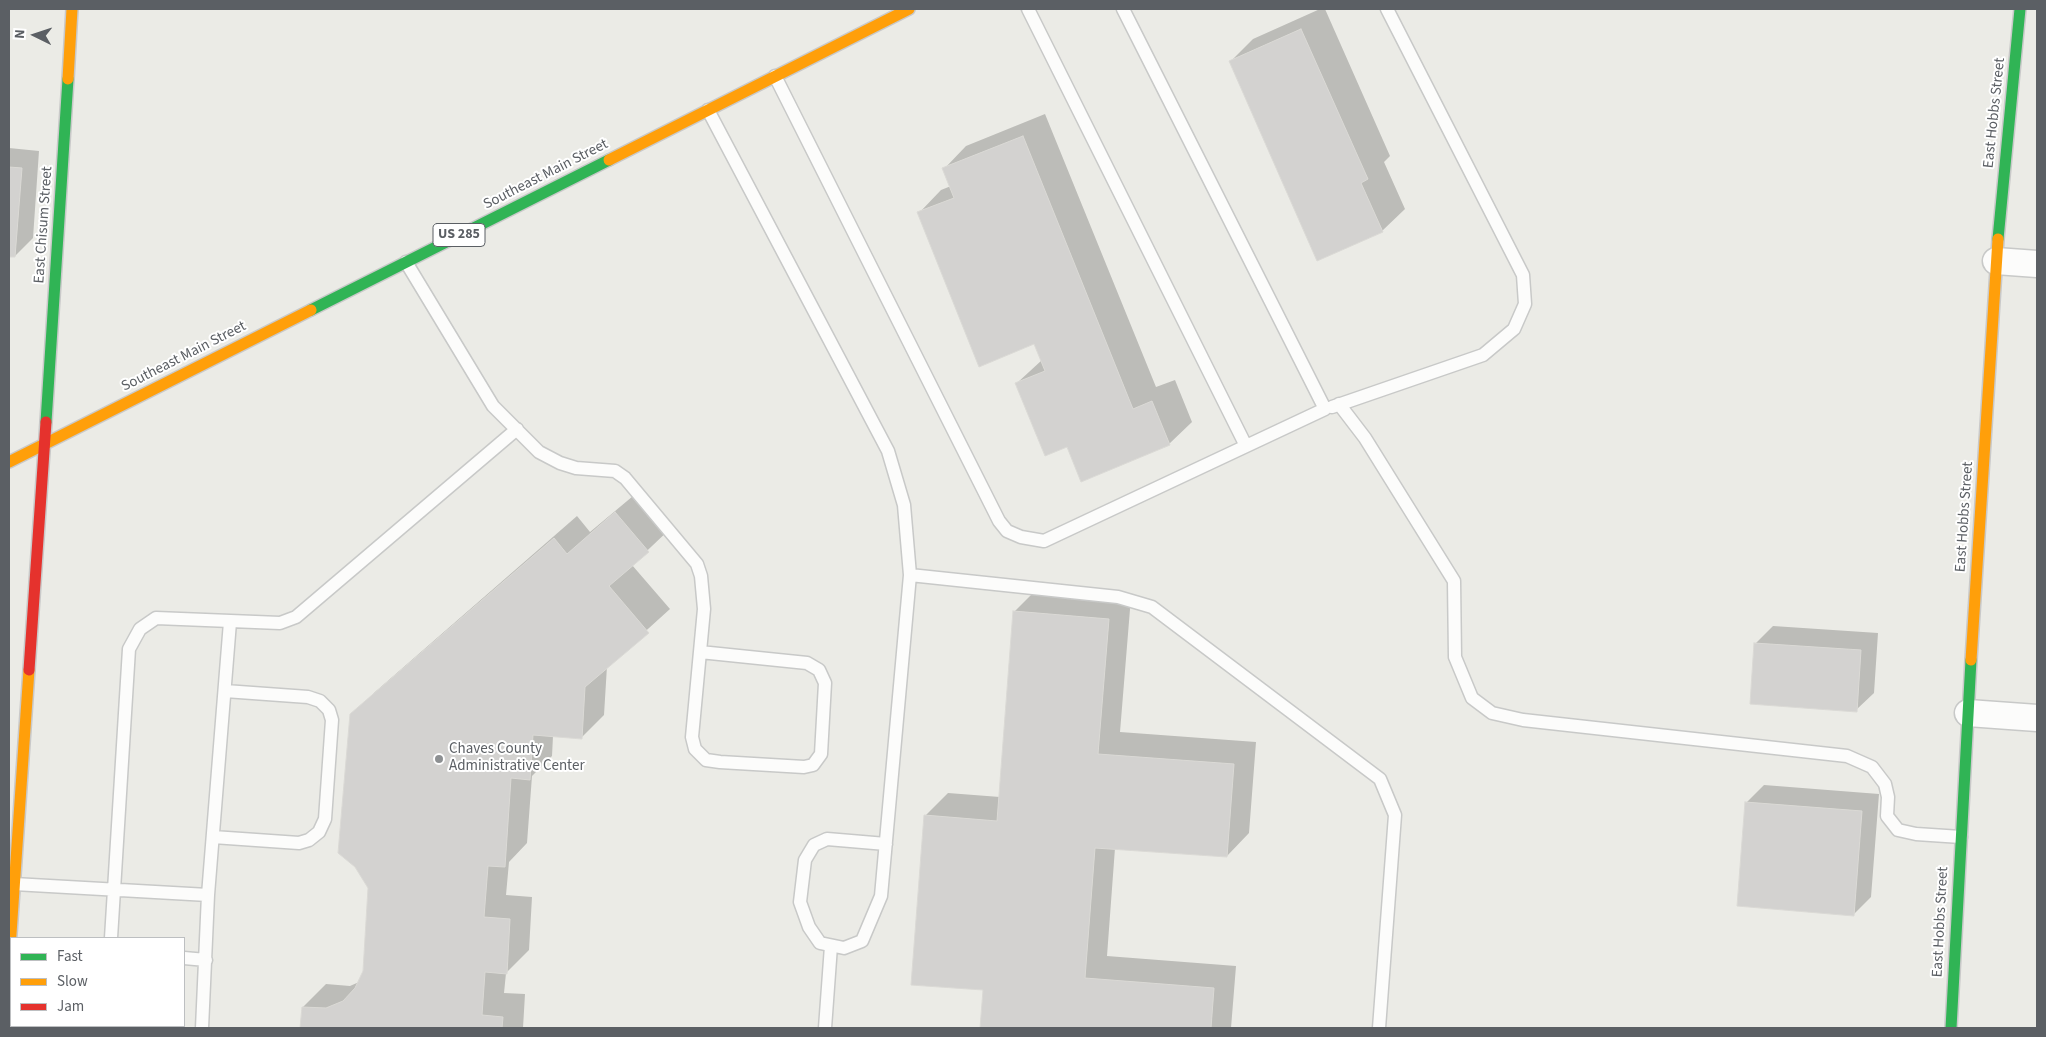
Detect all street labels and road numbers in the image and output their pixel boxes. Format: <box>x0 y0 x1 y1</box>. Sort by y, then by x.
street label: East Hobbs Street <box>1980 57 2010 169</box>
street label: Southeast Main Street <box>481 136 611 214</box>
street label: East Chisum Street <box>31 166 57 284</box>
road number: US 285 <box>433 224 485 246</box>
street label: Southeast Main Street <box>119 318 249 396</box>
street label: East Hobbs Street <box>1952 461 1978 573</box>
street label: East Hobbs Street <box>1929 866 1953 978</box>

